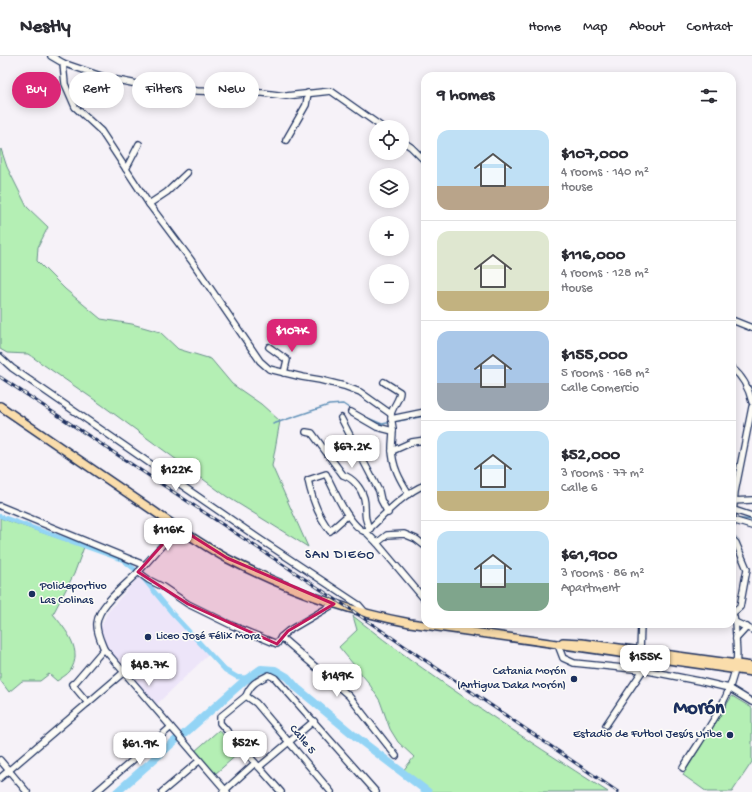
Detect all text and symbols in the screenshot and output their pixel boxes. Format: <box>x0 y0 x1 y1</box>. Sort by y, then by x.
text: Nestly <box>20 16 71 39</box>
text: Home <box>529 19 561 36</box>
text: Map <box>583 19 607 36</box>
text: About <box>629 19 665 36</box>
text: Contact <box>687 19 732 36</box>
chip: Buy <box>12 72 61 108</box>
chip: Rent <box>69 72 124 108</box>
chip: Filters <box>132 72 196 108</box>
chip: New <box>204 72 259 108</box>
icon: filters <box>698 85 720 107</box>
text: 9 homes <box>437 86 495 106</box>
map controls <box>369 120 409 304</box>
button: locate <box>369 120 409 160</box>
text: $107,000 <box>561 145 628 165</box>
icon: home <box>469 146 517 194</box>
text: 4 rooms · 140 m² <box>561 165 649 180</box>
button: layers <box>369 168 409 208</box>
text: House <box>561 180 593 195</box>
button: + <box>369 216 409 256</box>
text: $116,000 <box>561 246 625 266</box>
icon: home <box>469 247 517 295</box>
button: − <box>369 264 409 304</box>
text: 4 rooms · 128 m² <box>561 266 649 281</box>
text: House <box>561 281 593 296</box>
pin: $107K <box>264 319 320 353</box>
text: $107K <box>276 324 308 339</box>
text: $155,000 <box>561 346 628 366</box>
icon: home <box>469 347 517 395</box>
text: 5 rooms · 168 m² <box>561 366 650 381</box>
text: Calle Comercio <box>561 381 639 396</box>
pin: $67.2K <box>319 435 385 469</box>
text: $67.2K <box>334 440 370 455</box>
text: $52,000 <box>561 446 620 466</box>
icon: home <box>469 447 517 495</box>
pin: $122K <box>148 458 204 492</box>
text: $122K <box>161 463 192 478</box>
text: 3 rooms · 77 m² <box>561 466 644 481</box>
text: Calle 6 <box>561 481 597 496</box>
pin: $116K <box>140 518 196 552</box>
text: $116K <box>153 523 183 538</box>
text: $61,900 <box>561 546 617 566</box>
icon: home <box>469 547 517 595</box>
district label: SAN DIEGO <box>305 548 375 563</box>
text: 3 rooms · 86 m² <box>561 566 644 581</box>
place label: Polideportivo Las Colinas <box>39 580 107 608</box>
text: Apartment <box>561 581 620 596</box>
marker: Polideportivo Las Colinas <box>27 589 37 599</box>
place label: Liceo José Félix Mora <box>156 630 261 644</box>
marker: Liceo José Félix Mora <box>143 632 153 642</box>
pin: $155K <box>617 645 673 679</box>
text: $155K <box>629 650 661 665</box>
pin: $48.7K <box>116 653 182 687</box>
text: $48.7K <box>130 658 168 673</box>
pin: $149K <box>309 664 365 698</box>
place label: Catania Morón (Antigua Daka Morón) <box>457 665 566 693</box>
text: $149K <box>322 669 352 684</box>
marker: Catania Morón (Antigua Daka Morón) <box>569 674 579 684</box>
district label: Morón <box>673 698 725 721</box>
street label: Calle 5 <box>286 723 318 757</box>
place label: Estadio de Futbol Jesús Uribe <box>573 728 723 742</box>
marker: Estadio de Futbol Jesús Uribe <box>725 730 735 740</box>
pin: $52K <box>221 731 269 765</box>
pin: $61.9K <box>107 732 173 766</box>
text: $52K <box>232 736 258 751</box>
text: $61.9K <box>122 737 158 752</box>

